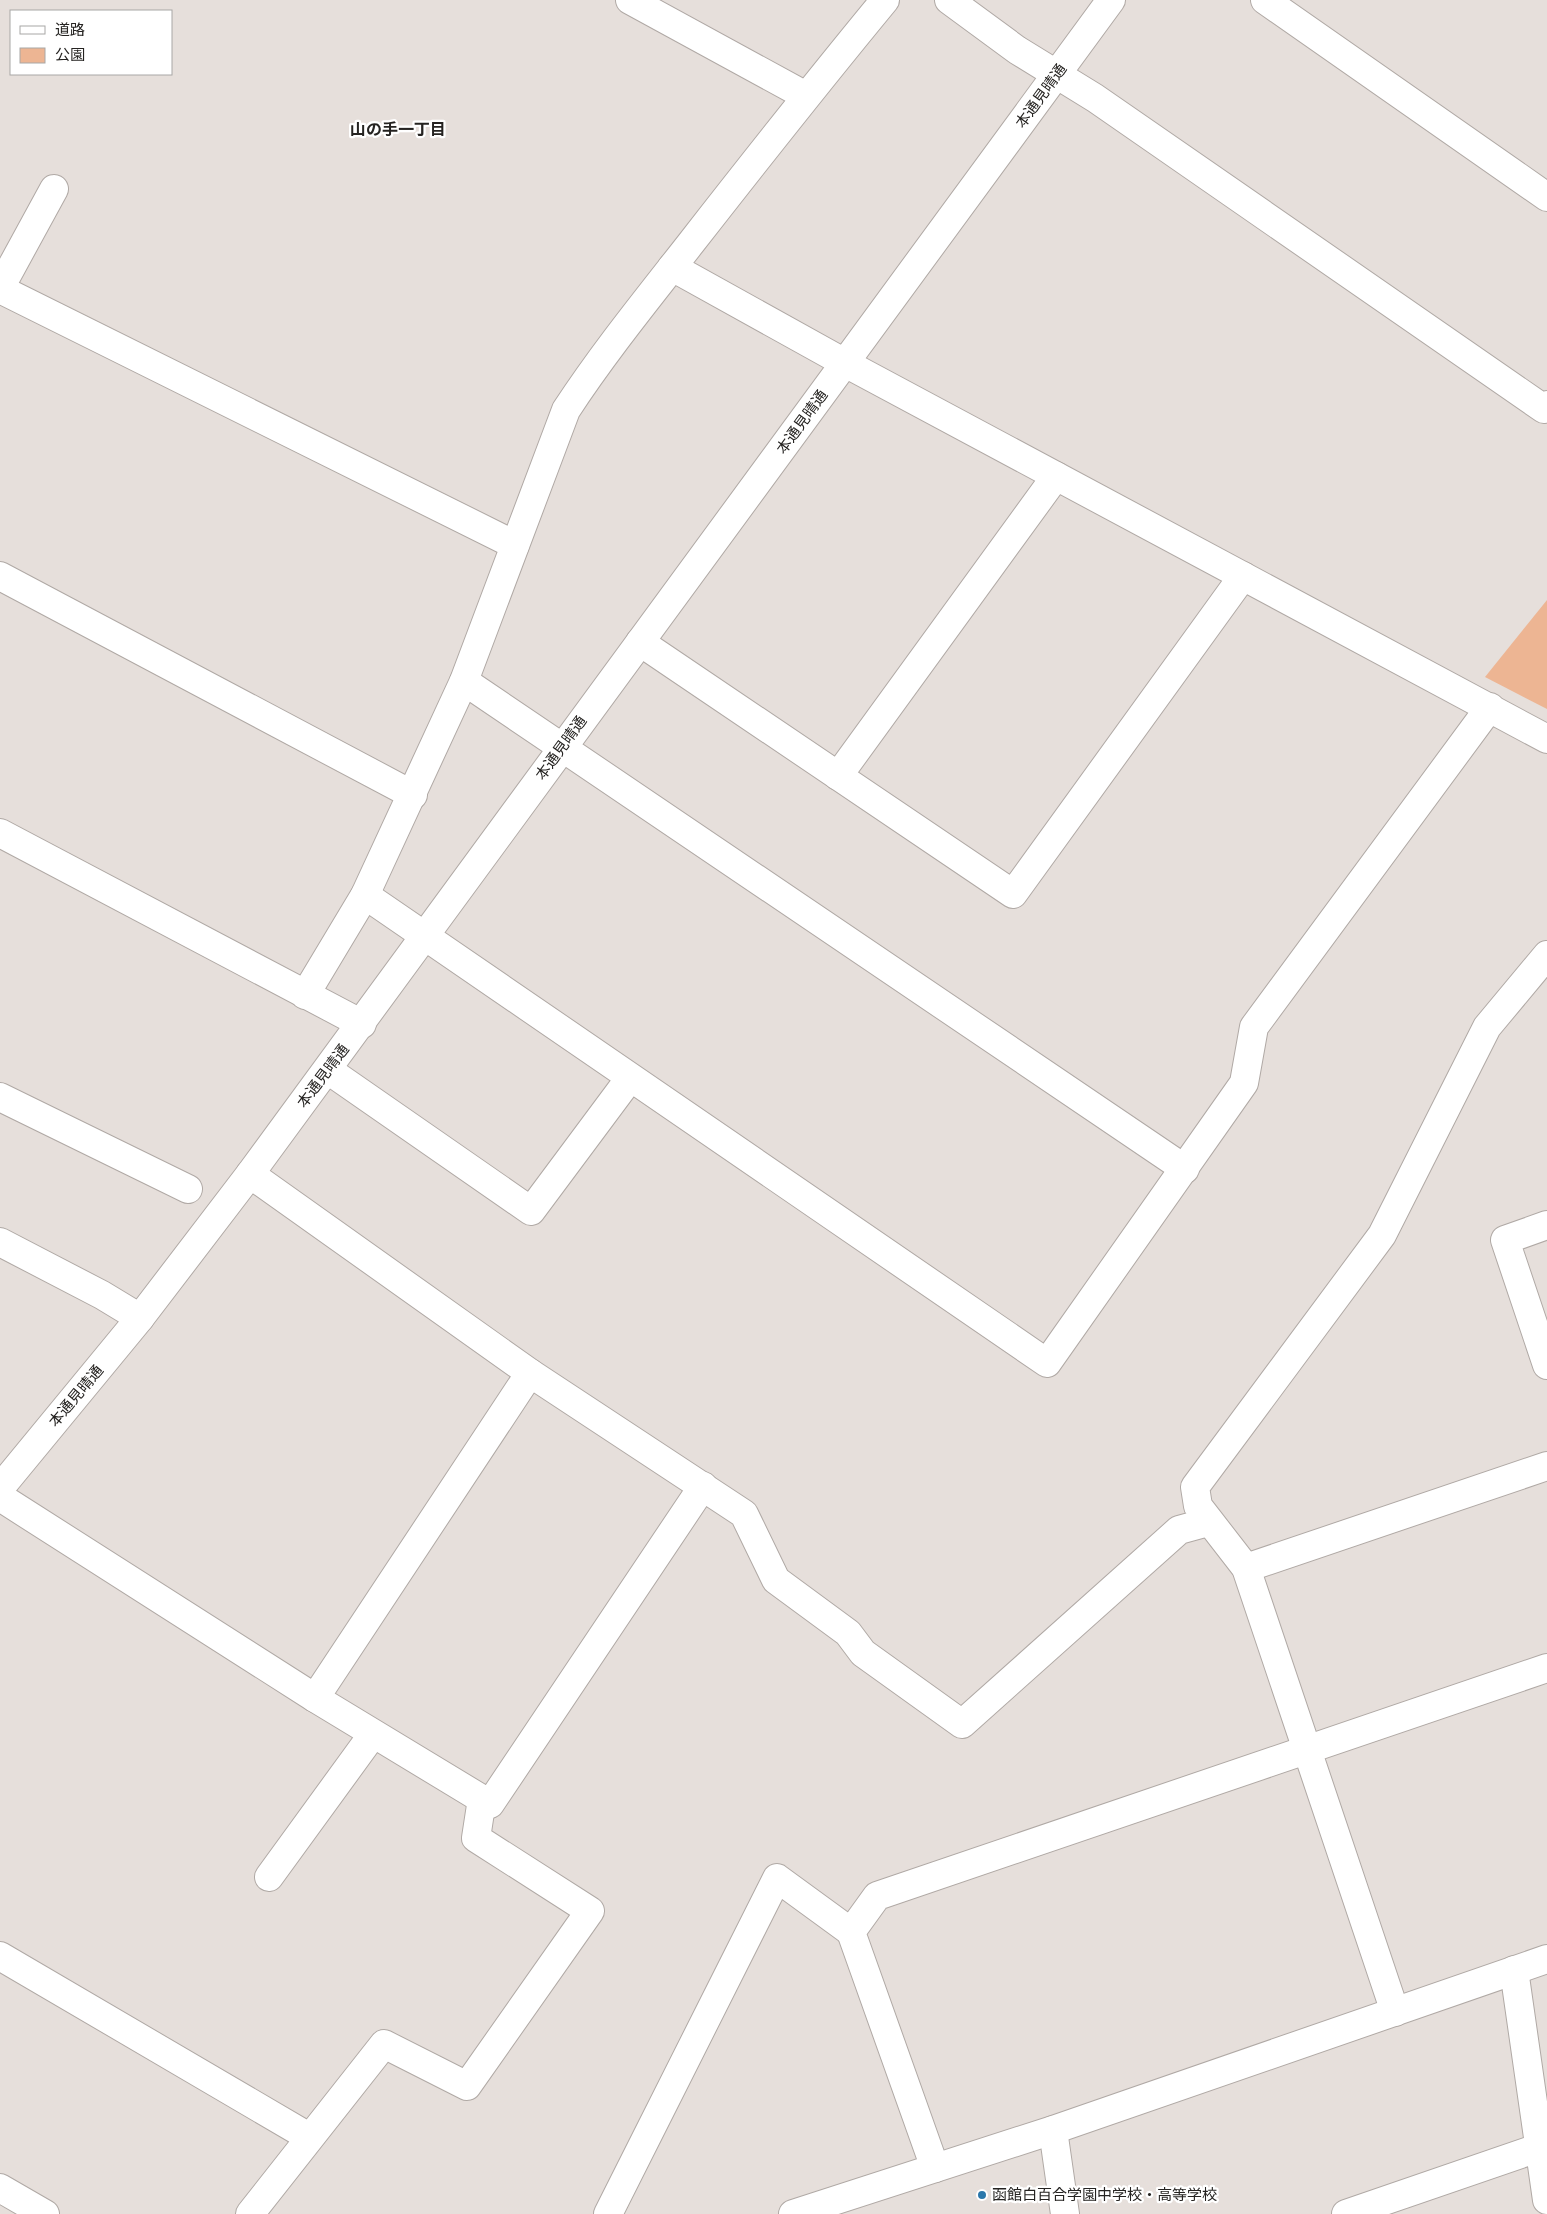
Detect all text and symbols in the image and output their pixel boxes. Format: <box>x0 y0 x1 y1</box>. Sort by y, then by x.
legend <box>10 10 172 75</box>
text: 道路 <box>55 21 85 38</box>
text: 公園 <box>55 46 85 63</box>
street label: 本通見晴通 <box>1012 60 1070 131</box>
district label: 山の手一丁目 <box>350 121 446 138</box>
street label: 本通見晴通 <box>773 386 831 457</box>
street label: 本通見晴通 <box>532 712 590 783</box>
street label: 本通見晴通 <box>293 1041 352 1111</box>
street label: 本通見晴通 <box>45 1361 106 1430</box>
place label: 函館白百合学園中学校・高等学校 <box>992 2186 1217 2203</box>
marker: 函館白百合学園中学校・高等学校 <box>976 2189 988 2201</box>

